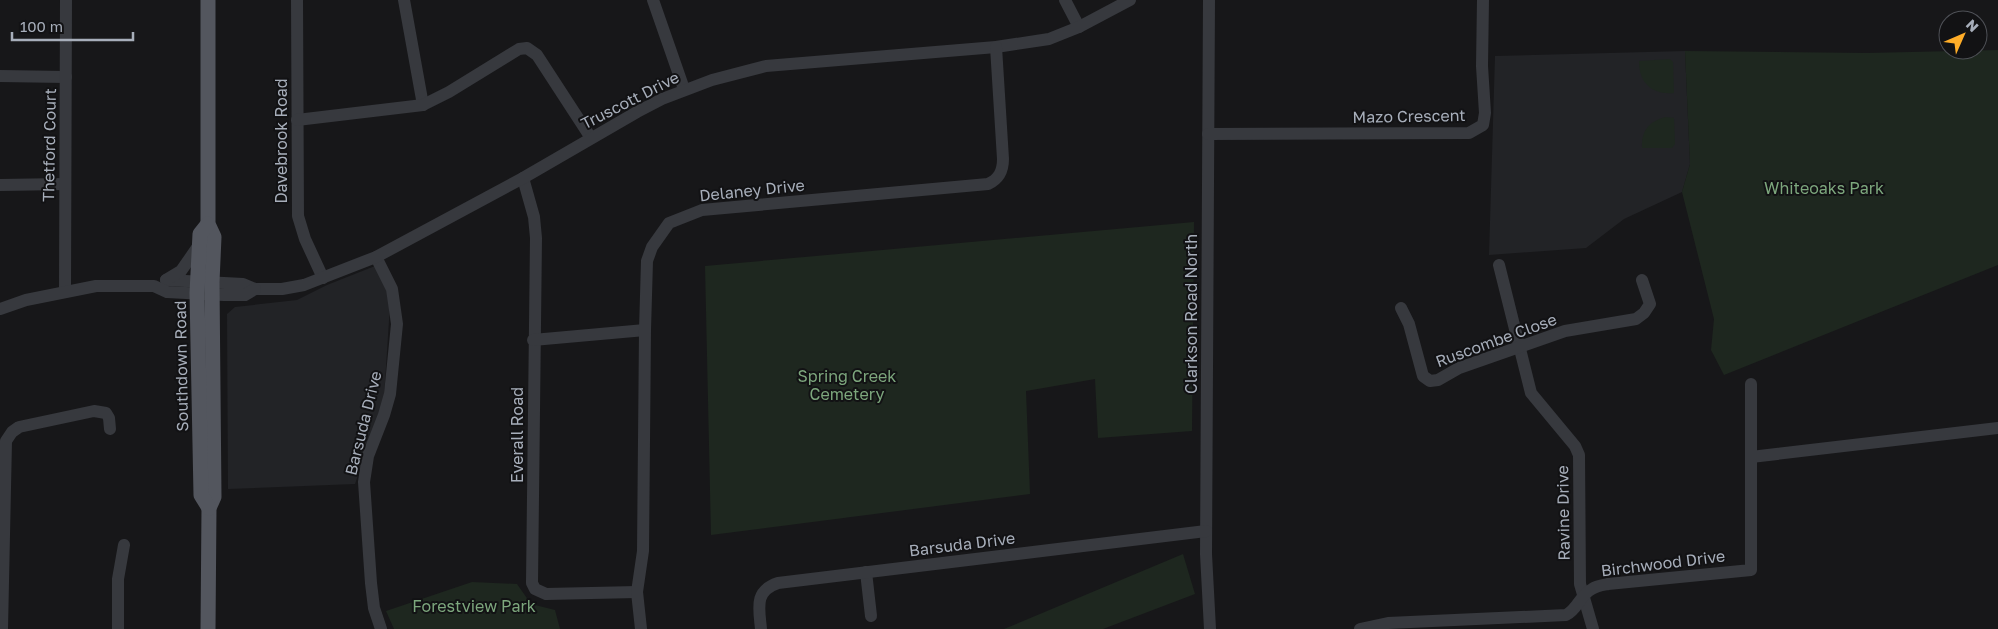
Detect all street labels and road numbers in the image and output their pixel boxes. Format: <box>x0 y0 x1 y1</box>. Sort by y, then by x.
street label: Truscott Drive <box>578 67 682 133</box>
street label: Davebrook Road <box>271 78 291 204</box>
street label: Thetford Court <box>38 88 60 202</box>
street label: Mazo Crescent <box>1352 105 1466 127</box>
street label: Delaney Drive <box>698 175 806 205</box>
street label: Clarkson Road North <box>1181 234 1201 394</box>
street label: Southdown Road <box>170 300 192 432</box>
street label: Ruscombe Close <box>1433 309 1559 371</box>
street label: Barsuda Drive <box>340 369 386 477</box>
street label: Everall Road <box>507 387 527 483</box>
street label: Ravine Drive <box>1552 465 1574 561</box>
street label: Barsuda Drive <box>908 528 1016 560</box>
street label: Birchwood Drive <box>1600 545 1726 581</box>

